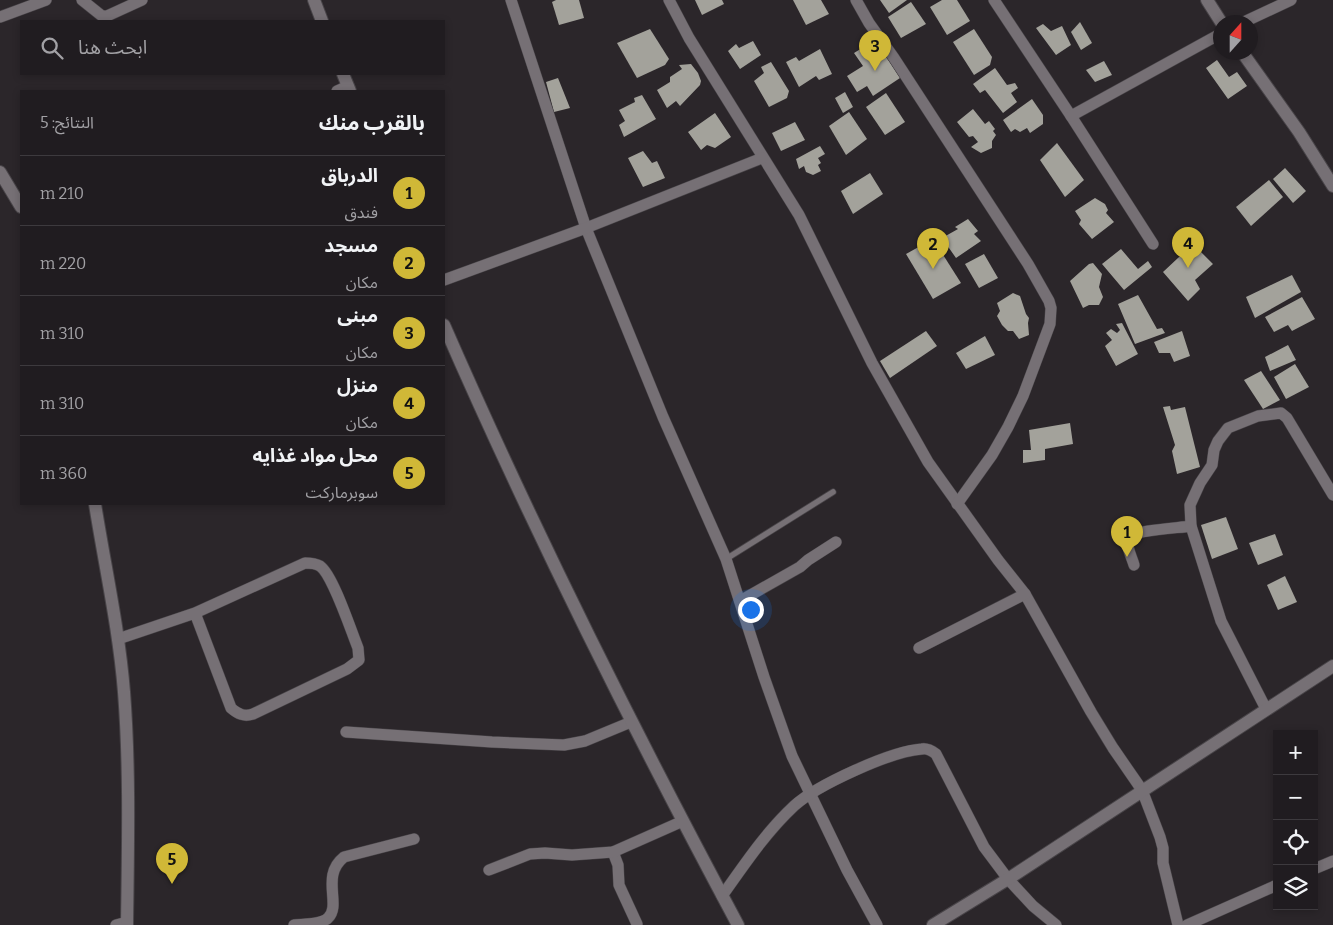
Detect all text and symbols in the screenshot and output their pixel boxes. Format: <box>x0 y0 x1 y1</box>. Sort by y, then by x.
north arrow <box>1213 15 1258 60</box>
search box <box>20 20 445 75</box>
pin: 3 <box>859 30 891 71</box>
icon: search <box>38 34 66 62</box>
text: ابحث هنا <box>78 36 147 59</box>
text: بالقرب منك <box>319 110 425 136</box>
text: النتائج: 5 <box>40 113 94 132</box>
text: الدرباق <box>321 164 378 187</box>
text: 210 m <box>40 184 84 203</box>
text: 1 <box>406 184 412 203</box>
text: فندق <box>344 203 378 222</box>
pin: 4 <box>1172 227 1204 268</box>
pin: 2 <box>917 228 949 269</box>
text: مسجد <box>324 234 378 257</box>
text: 220 m <box>40 254 86 273</box>
text: 2 <box>405 254 414 273</box>
text: مكان <box>346 273 378 292</box>
text: مبنى <box>337 304 378 327</box>
text: 310 m <box>40 324 84 343</box>
text: 3 <box>404 324 414 343</box>
text: مكان <box>346 343 378 362</box>
text: منزل <box>337 374 378 397</box>
text: 310 m <box>40 394 84 413</box>
text: 4 <box>404 394 414 413</box>
text: مكان <box>346 413 378 432</box>
text: محل مواد غذايه <box>253 444 378 467</box>
text: 360 m <box>40 464 87 483</box>
text: 5 <box>405 464 413 483</box>
text: سوبرماركت <box>306 483 378 502</box>
pin: 1 <box>1111 516 1143 557</box>
your location <box>738 597 764 623</box>
map controls <box>1273 730 1318 910</box>
button: + <box>1273 730 1318 775</box>
button: − <box>1273 775 1318 820</box>
button: locate <box>1273 820 1318 865</box>
pin: 5 <box>156 843 188 884</box>
button: layers <box>1273 865 1318 910</box>

